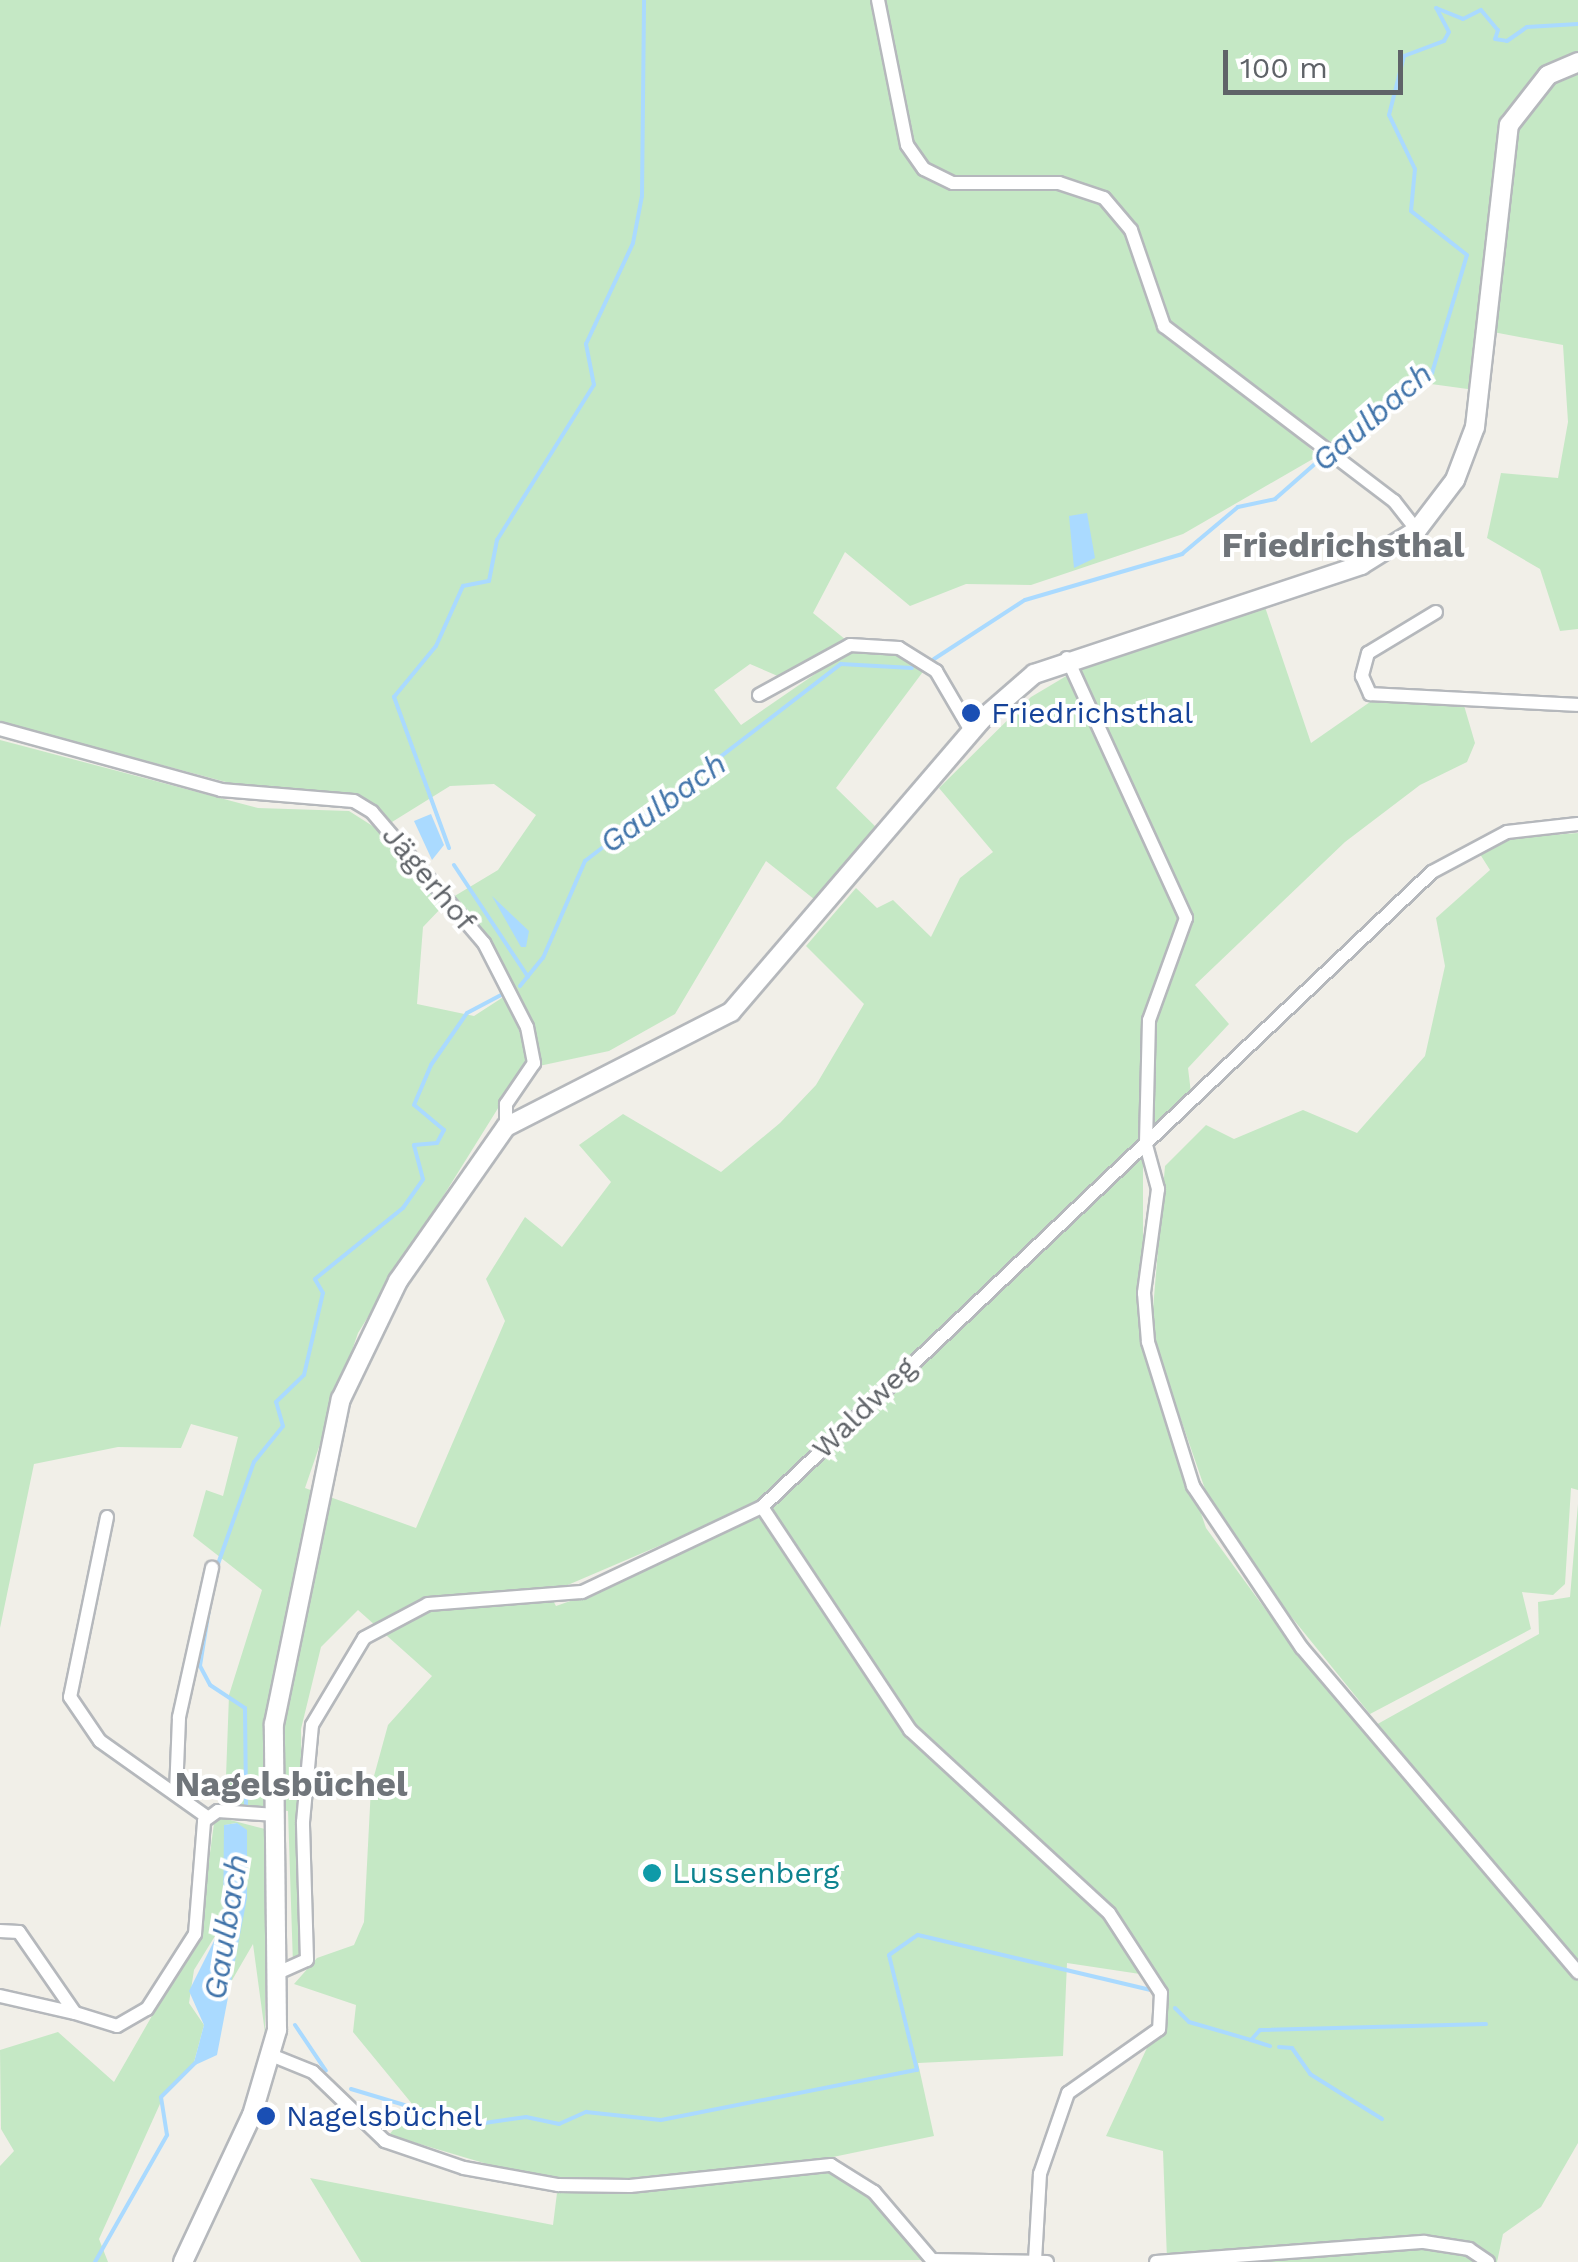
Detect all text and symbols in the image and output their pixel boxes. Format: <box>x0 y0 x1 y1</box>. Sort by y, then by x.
scale bar <box>1228 30 1408 92</box>
text: 100 m <box>1240 50 1328 85</box>
water label: Gaulbach <box>1304 354 1440 480</box>
district label: Friedrichsthal <box>1222 524 1464 566</box>
place label: Friedrichsthal <box>991 695 1193 731</box>
marker: Friedrichsthal <box>960 702 982 724</box>
water label: Gaulbach <box>592 744 734 862</box>
street label: Jägerhof <box>374 818 484 938</box>
street label: Waldweg <box>805 1350 923 1466</box>
district label: Nagelsbüchel <box>174 1763 408 1805</box>
water label: Gaulbach <box>196 1851 256 2003</box>
place label: Lussenberg <box>672 1855 839 1891</box>
marker: Lussenberg <box>641 1862 663 1884</box>
place label: Nagelsbüchel <box>286 2098 482 2134</box>
marker: Nagelsbüchel <box>255 2105 277 2127</box>

